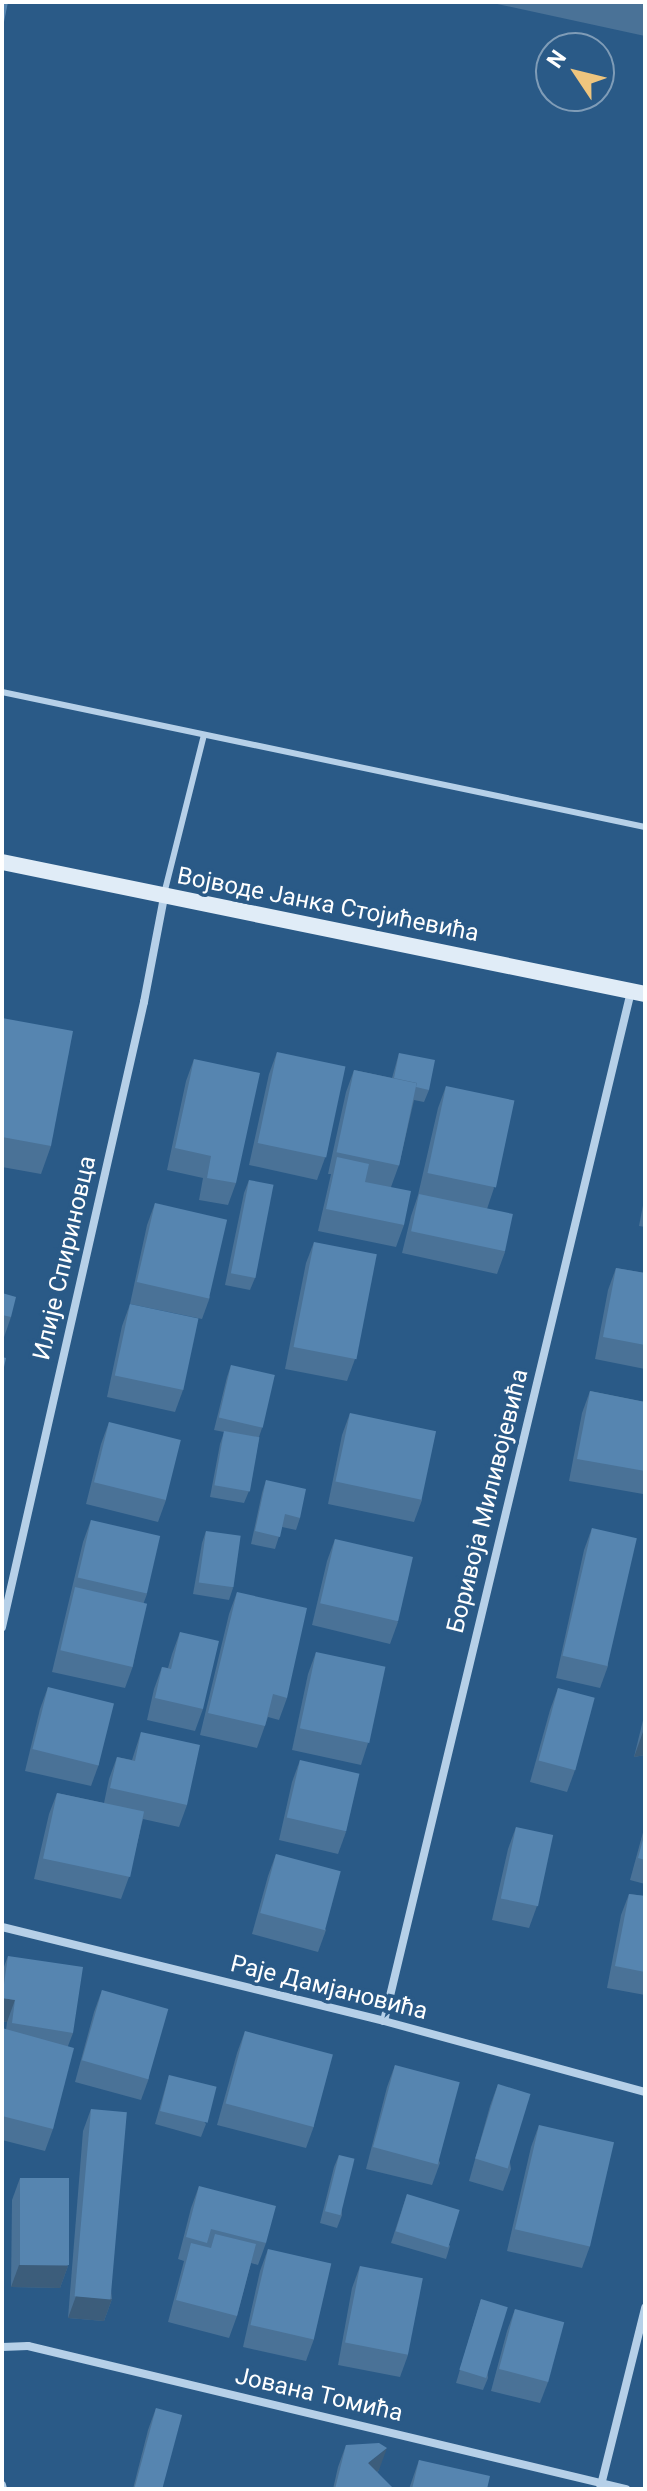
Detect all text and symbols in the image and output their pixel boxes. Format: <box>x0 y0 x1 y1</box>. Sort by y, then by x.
north arrow <box>535 32 615 112</box>
text: N <box>542 46 571 73</box>
street label: Војводе Јанка Стојићевића <box>175 862 481 948</box>
street label: Илије Спириновца <box>28 1153 102 1363</box>
street label: Боривоја Миливојевића <box>441 1366 535 1636</box>
street label: Раје Дамјановића <box>228 1950 430 2026</box>
street label: Јована Томића <box>232 2362 406 2428</box>

